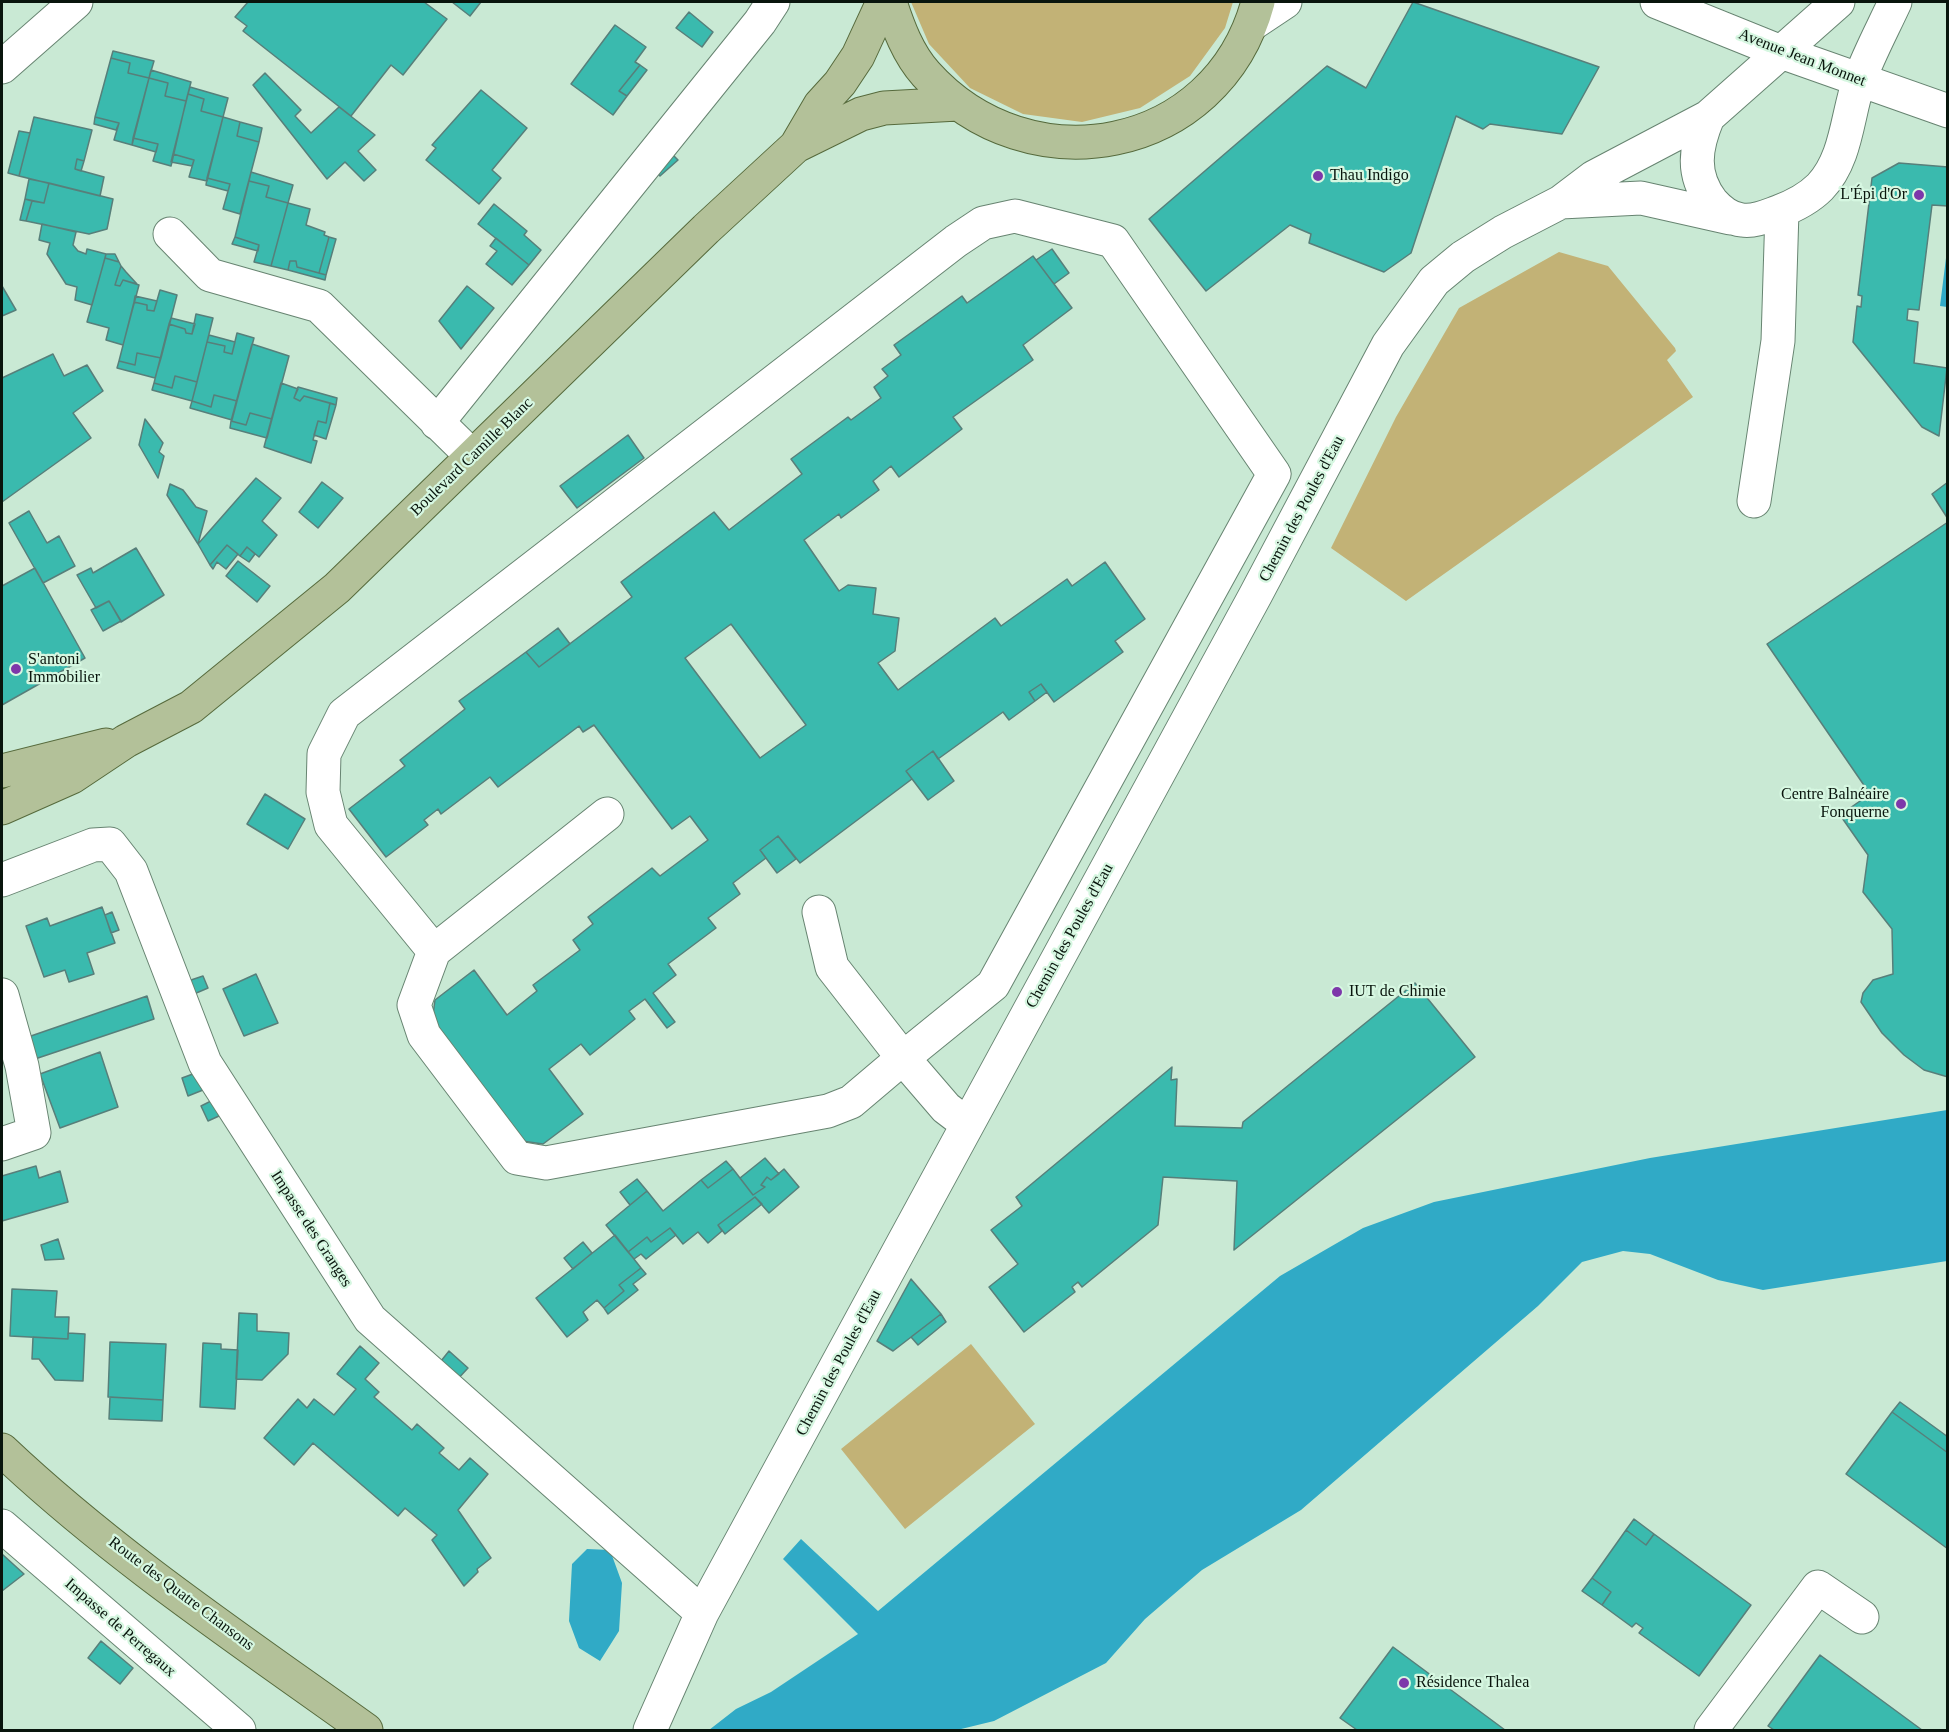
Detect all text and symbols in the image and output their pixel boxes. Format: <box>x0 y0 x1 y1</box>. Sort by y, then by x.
street label: Avenue Jean Monnet <box>1736 25 1868 91</box>
place label: Thau Indigo <box>1330 166 1409 186</box>
marker: Thau Indigo <box>1311 169 1325 183</box>
place label: L'Épi d'Or <box>1840 185 1907 205</box>
marker: L'Épi d'Or <box>1912 188 1926 202</box>
street label: Boulevard Camille Blanc <box>407 394 537 520</box>
street label: Chemin des Poules d'Eau <box>1255 433 1349 585</box>
place label: S'antoni Immobilier <box>28 650 100 688</box>
marker: S'antoni Immobilier <box>9 662 23 676</box>
place label: Centre Balnéaire Fonquerne <box>1781 785 1889 823</box>
marker: Centre Balnéaire Fonquerne <box>1894 797 1908 811</box>
street label: Chemin des Poules d'Eau <box>1022 860 1118 1012</box>
place label: IUT de Chimie <box>1349 982 1446 1002</box>
marker: IUT de Chimie <box>1330 985 1344 999</box>
street label: Impasse des Granges <box>266 1167 356 1291</box>
street label: Chemin des Poules d'Eau <box>792 1287 886 1439</box>
street label: Route des Quatre Chansons <box>104 1533 258 1655</box>
street label: Impasse de Perregaux <box>61 1575 179 1681</box>
place label: Résidence Thalea <box>1416 1673 1529 1693</box>
marker: Résidence Thalea <box>1397 1676 1411 1690</box>

